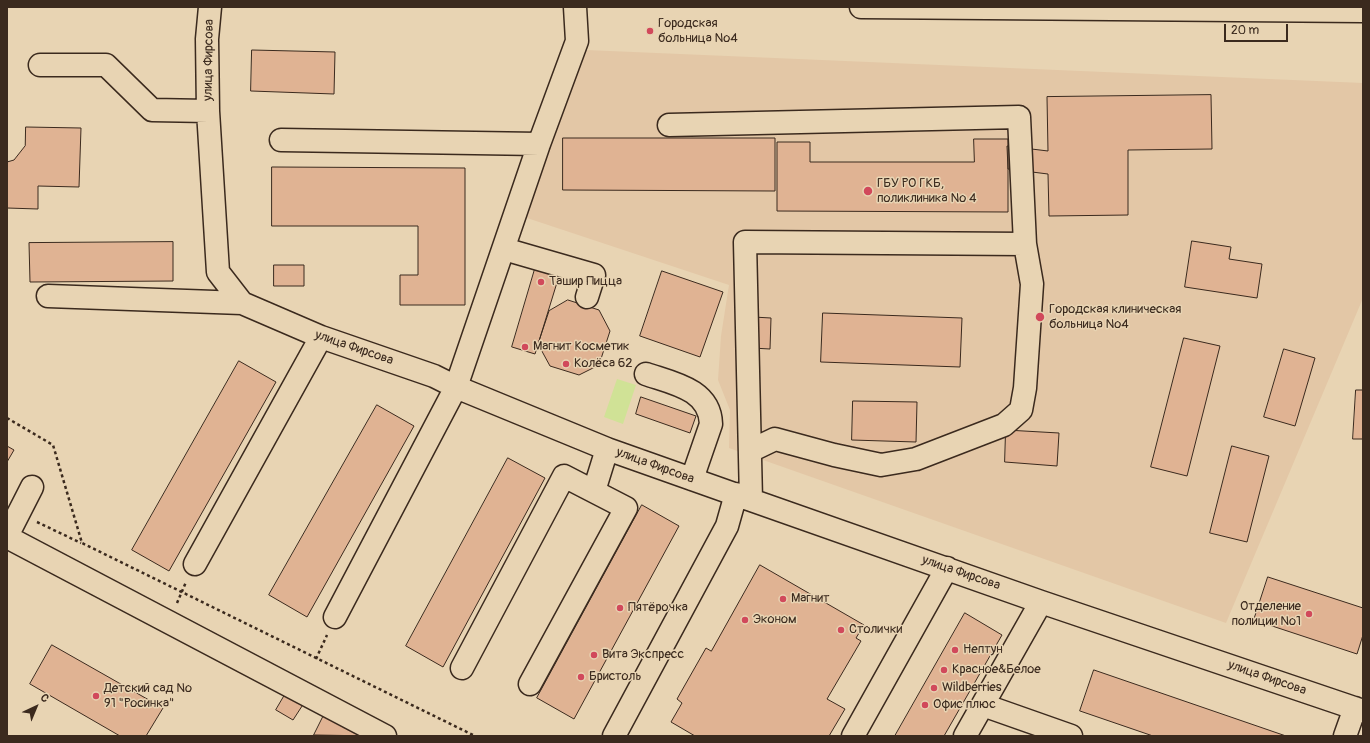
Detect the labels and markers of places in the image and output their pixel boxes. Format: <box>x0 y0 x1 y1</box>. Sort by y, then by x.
place label: Городская больница №4 <box>658 16 738 47</box>
marker: Городская больница №4 <box>645 26 655 36</box>
place label: ГБУ РО ГКБ, поликлиника № 4 <box>877 176 977 207</box>
marker: ГБУ РО ГКБ, поликлиника № 4 <box>862 185 874 197</box>
place label: Ташир Пицца <box>549 274 622 290</box>
marker: Ташир Пицца <box>536 277 546 287</box>
place label: Городская клиническая больница №4 <box>1049 302 1181 333</box>
marker: Городская клиническая больница №4 <box>1034 311 1046 323</box>
place label: Магнит Косметик <box>533 339 629 355</box>
marker: Магнит Косметик <box>520 342 530 352</box>
place label: Колёса 62 <box>574 356 633 372</box>
marker: Колёса 62 <box>561 359 571 369</box>
place label: Магнит <box>791 591 830 607</box>
marker: Магнит <box>778 594 788 604</box>
place label: Отделение полиции №1 <box>1231 599 1301 630</box>
place label: Пятёрочка <box>628 600 688 616</box>
marker: Пятёрочка <box>615 603 625 613</box>
marker: Отделение полиции №1 <box>1304 609 1314 619</box>
place label: Эконом <box>753 612 797 628</box>
marker: Эконом <box>740 615 750 625</box>
place label: Столички <box>849 622 902 638</box>
marker: Столички <box>836 625 846 635</box>
place label: Нептун <box>963 642 1003 658</box>
marker: Нептун <box>950 645 960 655</box>
place label: Вита Экспресс <box>602 647 684 663</box>
marker: Вита Экспресс <box>589 650 599 660</box>
place label: Красное&Белое <box>952 662 1041 678</box>
marker: Красное&Белое <box>939 665 949 675</box>
place label: Бристоль <box>589 669 641 685</box>
marker: Бристоль <box>576 672 586 682</box>
place label: Wildberries <box>942 680 1001 696</box>
place label: Детский сад № 91 "Росинка" <box>104 681 192 712</box>
marker: Wildberries <box>929 683 939 693</box>
marker: Детский сад № 91 "Росинка" <box>91 691 101 701</box>
place label: Офис плюс <box>933 697 996 713</box>
marker: Офис плюс <box>920 700 930 710</box>

